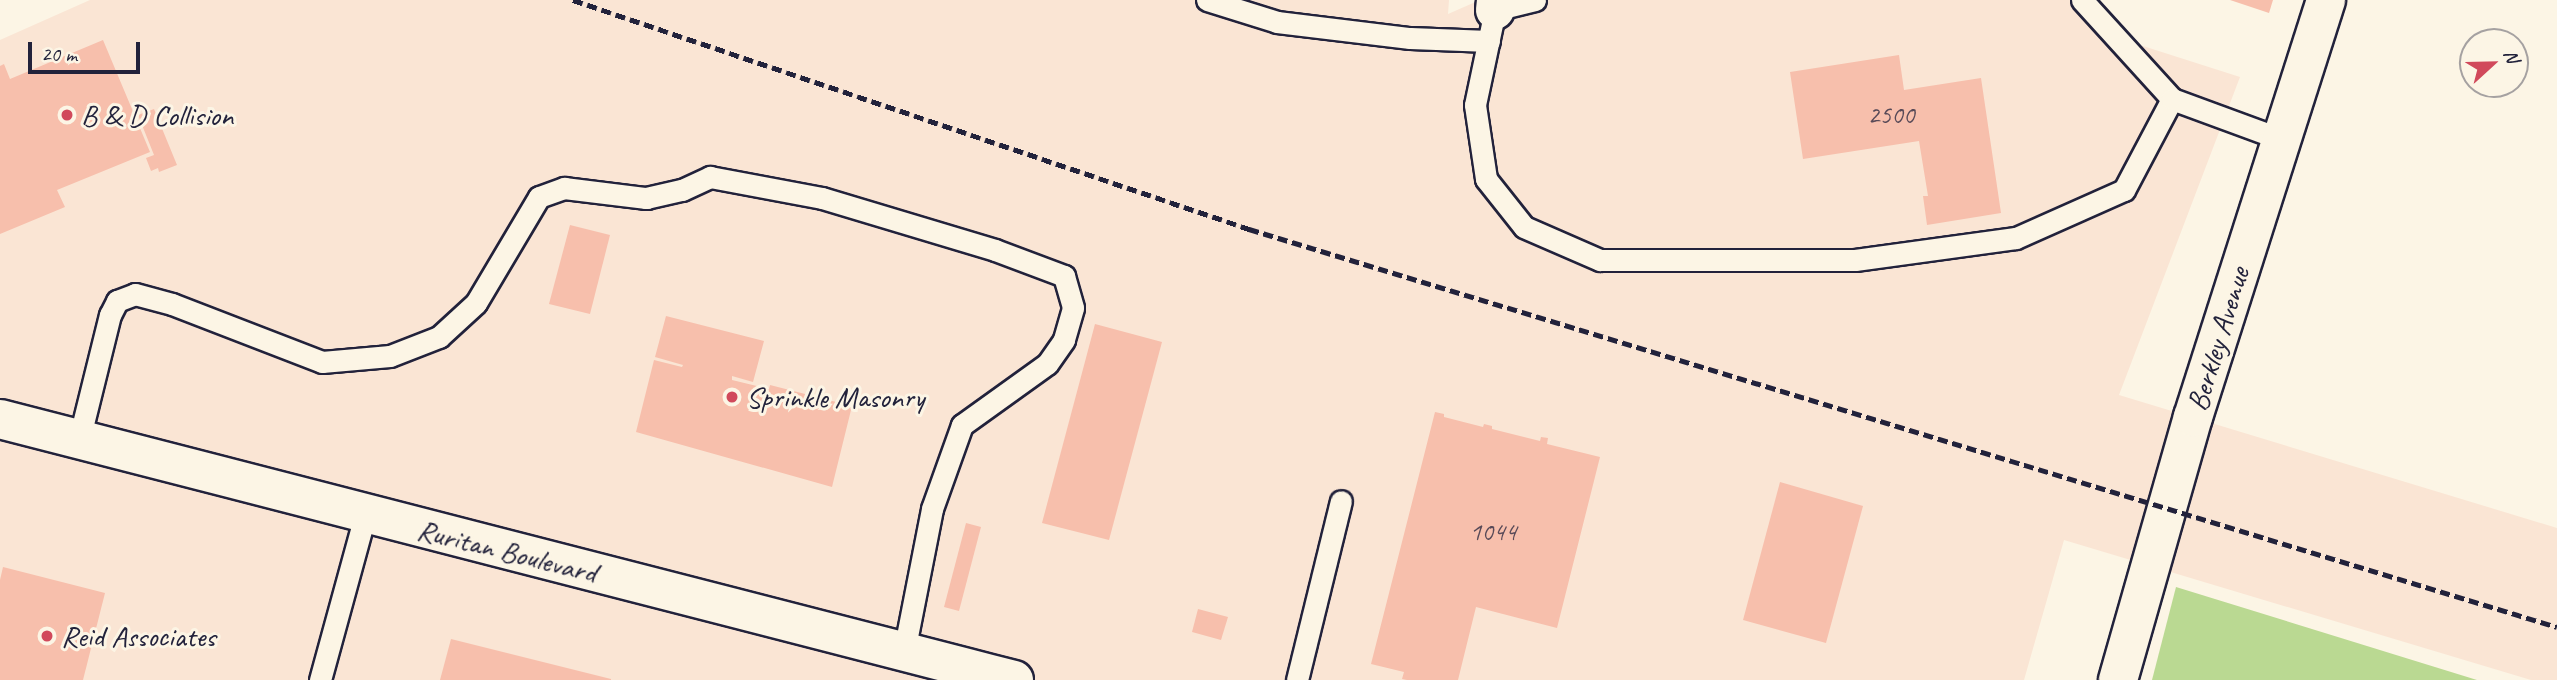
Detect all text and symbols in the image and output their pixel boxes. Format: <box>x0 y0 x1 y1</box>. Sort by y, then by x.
scale bar <box>32 28 144 72</box>
north arrow <box>2459 28 2529 98</box>
text: 20 m <box>41 41 77 67</box>
text: N <box>2498 46 2525 66</box>
place label: B & D Collision <box>81 97 233 133</box>
house number: 2500 <box>1868 99 1914 131</box>
marker: B & D Collision <box>59 107 75 123</box>
street label: Berkley Avenue <box>2179 263 2257 415</box>
place label: Sprinkle Masonry <box>746 379 925 415</box>
marker: Sprinkle Masonry <box>724 389 740 405</box>
street label: Ruritan Boulevard <box>414 511 600 591</box>
house number: 1044 <box>1470 516 1516 548</box>
place label: Reid Associates <box>61 618 216 654</box>
marker: Reid Associates <box>39 628 55 644</box>

